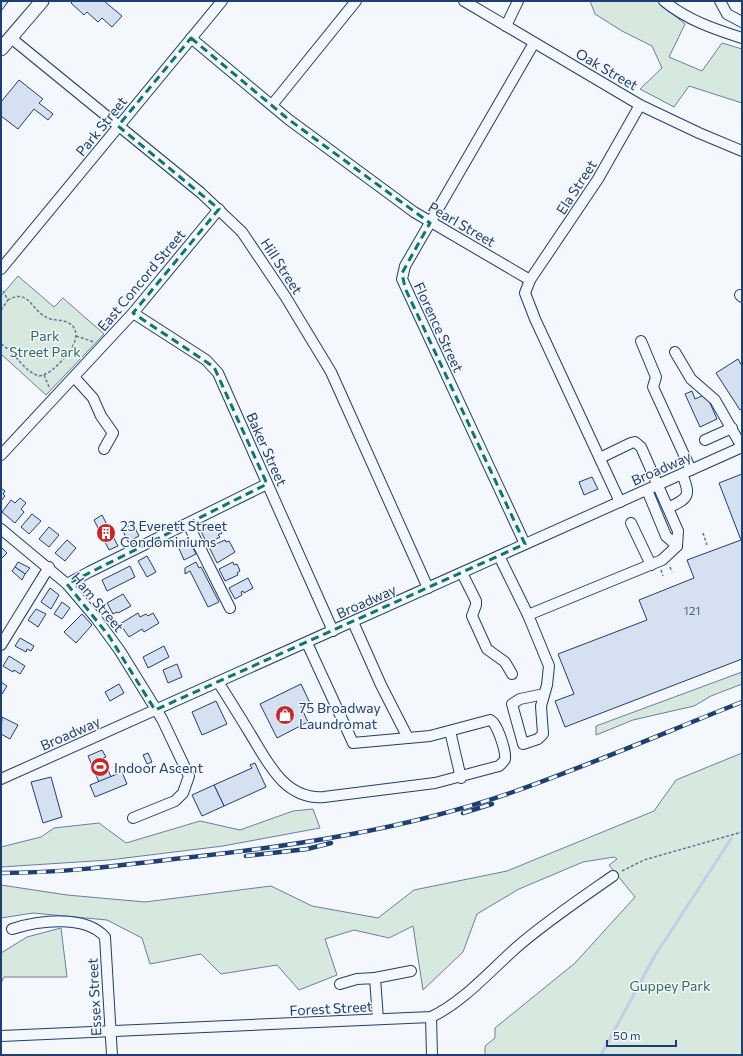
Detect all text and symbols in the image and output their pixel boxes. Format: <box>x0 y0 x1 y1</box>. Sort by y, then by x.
street label: Oak Street <box>573 44 641 94</box>
street label: Park Street <box>72 93 130 159</box>
street label: Ela Street <box>552 156 600 217</box>
street label: Pearl Street <box>425 198 499 250</box>
street label: East Concord Street <box>94 226 189 334</box>
street label: Hill Street <box>258 235 307 297</box>
street label: Florence Street <box>411 279 467 375</box>
park label: Park Street Park <box>9 327 81 360</box>
street label: Baker Street <box>243 410 291 489</box>
street label: Broadway <box>628 447 694 489</box>
place label: 23 Everett Street Condominiums <box>120 517 227 550</box>
building icon: 23 Everett Street Condominiums <box>95 522 117 544</box>
street label: Ham Street <box>68 569 128 635</box>
street label: Broadway <box>333 580 399 622</box>
house number: 121 <box>684 603 700 617</box>
place label: 75 Broadway Laundromat <box>299 699 381 732</box>
shop icon: 75 Broadway Laundromat <box>274 704 296 726</box>
street label: Broadway <box>37 712 103 754</box>
sports icon: Indoor Ascent <box>89 756 111 778</box>
place label: Indoor Ascent <box>114 759 203 776</box>
street label: Essex Street <box>83 957 105 1036</box>
park label: Guppey Park <box>629 977 711 994</box>
street label: Forest Street <box>289 997 373 1019</box>
scale bar <box>607 1022 676 1048</box>
text: 50 m <box>613 1028 641 1042</box>

